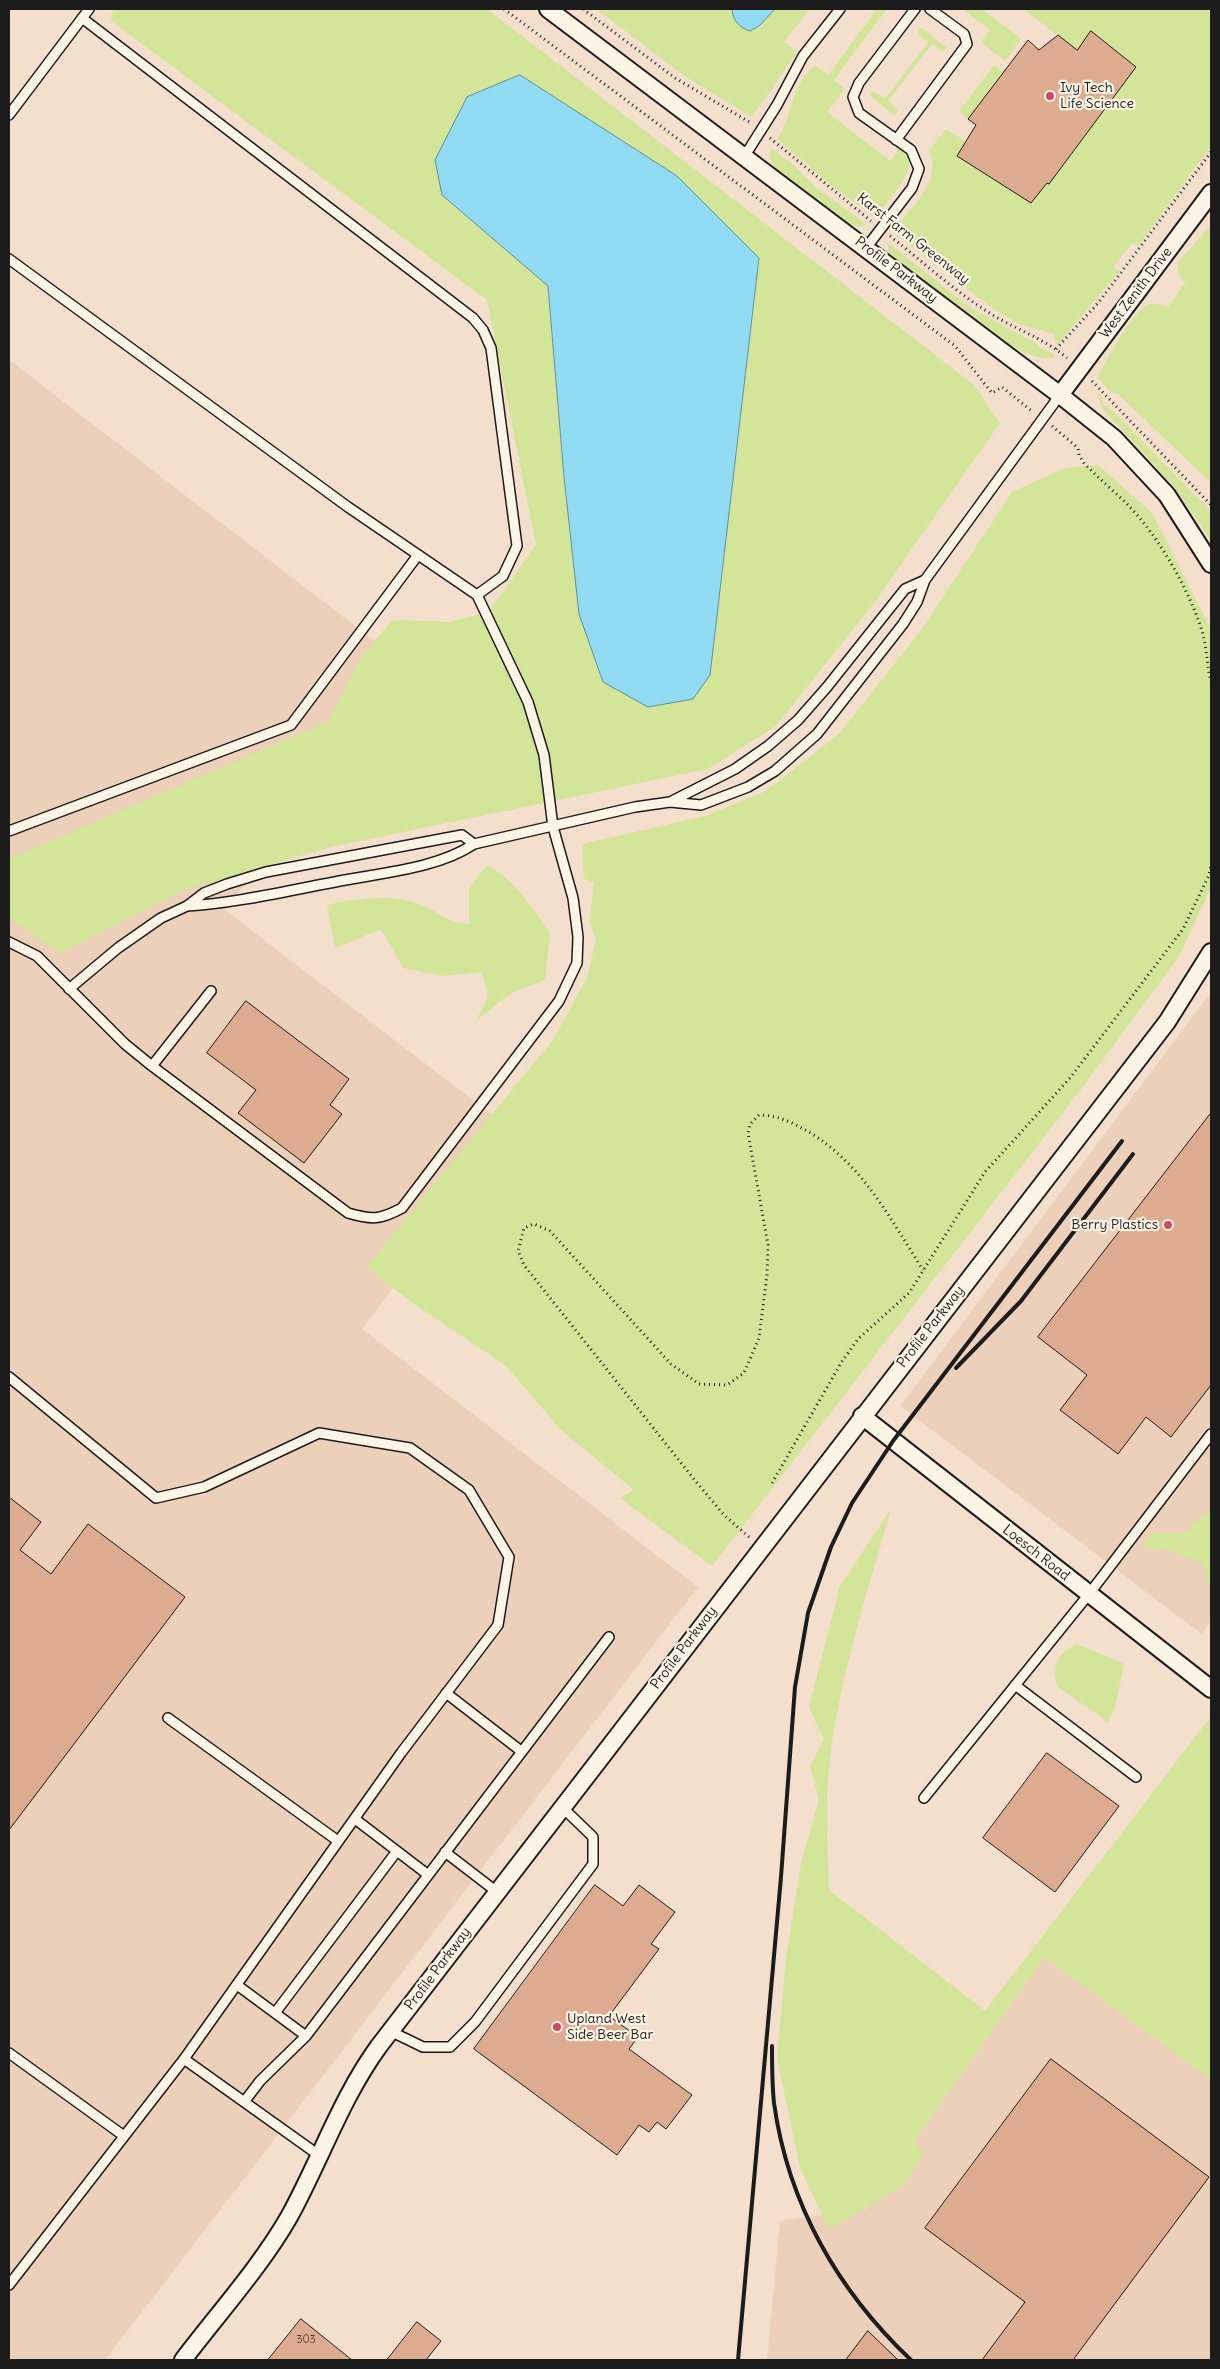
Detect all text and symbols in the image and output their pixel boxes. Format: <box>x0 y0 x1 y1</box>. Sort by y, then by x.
place label: Ivy Tech Life Science <box>1060 80 1134 112</box>
marker: Ivy Tech Life Science <box>1044 90 1056 102</box>
street label: Karst Farm Greenway <box>853 190 973 288</box>
street label: Profile Parkway <box>851 233 941 307</box>
street label: West Zenith Drive <box>1096 244 1176 342</box>
place label: Berry Plastics <box>1071 1217 1158 1233</box>
marker: Berry Plastics <box>1162 1219 1174 1231</box>
street label: Profile Parkway <box>894 1283 968 1371</box>
street label: Loesch Road <box>999 1522 1073 1584</box>
street label: Profile Parkway <box>647 1603 721 1693</box>
street label: Profile Parkway <box>401 1924 475 2014</box>
place label: Upland West Side Beer Bar <box>567 2011 653 2044</box>
marker: Upland West Side Beer Bar <box>551 2021 563 2033</box>
house number: 303 <box>296 2333 316 2347</box>

